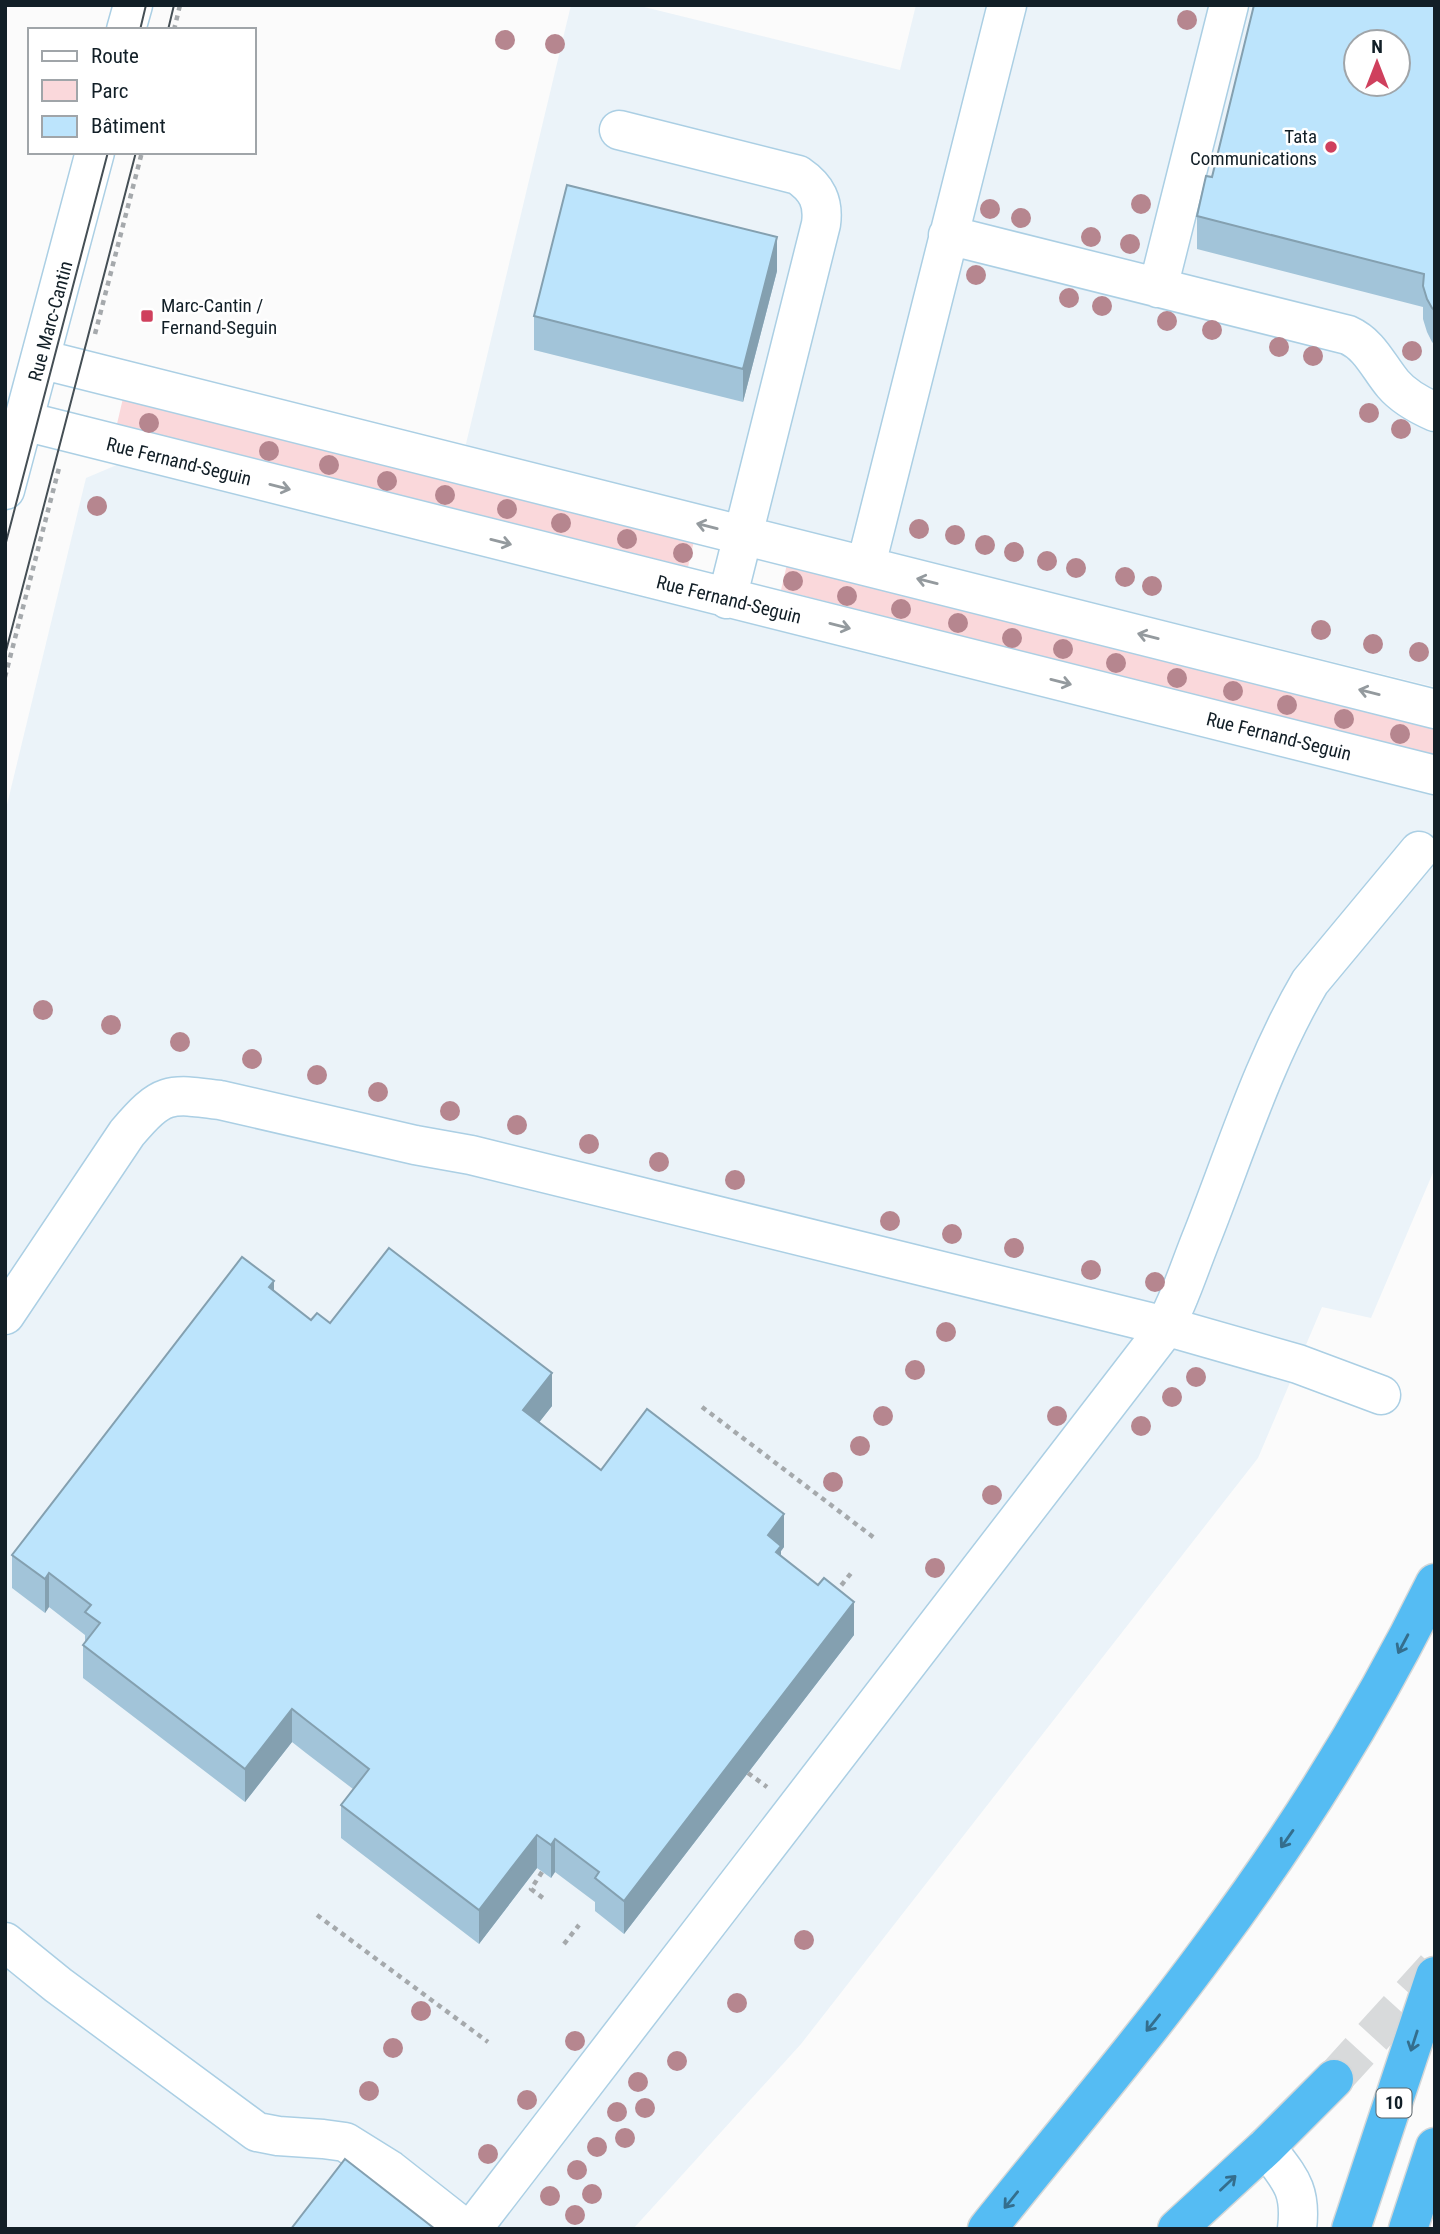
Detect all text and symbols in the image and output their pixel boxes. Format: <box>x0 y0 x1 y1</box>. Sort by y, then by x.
legend <box>28 28 256 154</box>
north arrow <box>1342 28 1412 98</box>
text: N <box>1371 35 1383 58</box>
text: Route <box>91 44 139 68</box>
text: Parc <box>91 79 129 103</box>
text: Bâtiment <box>91 114 166 138</box>
place label: Tata Communications <box>1190 125 1317 170</box>
marker: Tata Communications <box>1323 139 1339 155</box>
street label: Rue Marc-Cantin <box>23 259 78 384</box>
place label: Marc-Cantin / Fernand-Seguin <box>161 294 277 339</box>
marker: Marc-Cantin / Fernand-Seguin <box>139 308 155 324</box>
street label: Rue Fernand-Seguin <box>104 432 254 491</box>
one-way arrow <box>268 481 291 494</box>
one-way arrow <box>696 519 719 532</box>
one-way arrow <box>489 536 512 549</box>
street label: Rue Fernand-Seguin <box>654 570 804 629</box>
one-way arrow <box>916 574 939 587</box>
one-way arrow <box>828 620 851 633</box>
one-way arrow <box>1137 629 1160 642</box>
one-way arrow <box>1049 676 1072 689</box>
one-way arrow <box>1358 685 1380 698</box>
street label: Rue Fernand-Seguin <box>1204 707 1354 766</box>
one-way arrow <box>1396 1633 1410 1653</box>
one-way arrow <box>1280 1829 1294 1848</box>
one-way arrow <box>1145 2013 1161 2031</box>
one-way arrow <box>1407 2030 1420 2052</box>
road number: 10 <box>1376 2088 1412 2118</box>
one-way arrow <box>1219 2175 1237 2191</box>
one-way arrow <box>1003 2190 1018 2209</box>

